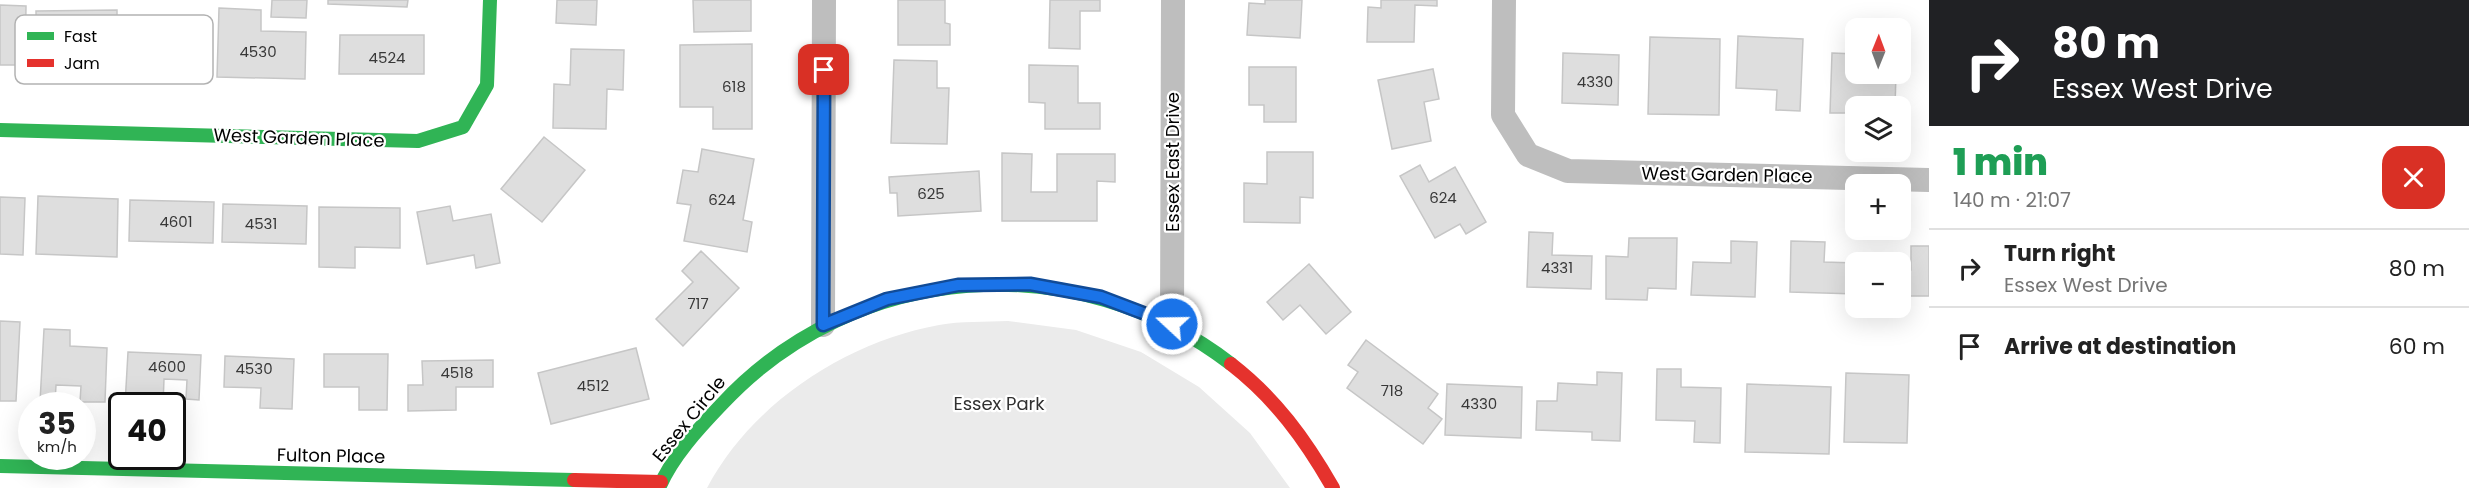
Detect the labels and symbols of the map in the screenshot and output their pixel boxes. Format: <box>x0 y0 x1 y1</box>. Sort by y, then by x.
legend <box>15 15 213 84</box>
north arrow <box>1845 18 1911 84</box>
text: Fast <box>64 25 97 48</box>
house number: 4530 <box>239 41 277 62</box>
pin <box>798 44 849 95</box>
house number: 4524 <box>369 47 405 68</box>
text: Jam <box>64 52 100 75</box>
house number: 4330 <box>1577 71 1613 92</box>
house number: 618 <box>722 76 746 97</box>
street label: Essex East Drive <box>1160 92 1185 232</box>
street label: West Garden Place <box>213 122 385 153</box>
street label: West Garden Place <box>1641 161 1813 188</box>
house number: 625 <box>917 183 945 204</box>
house number: 624 <box>1429 187 1457 208</box>
house number: 624 <box>708 189 736 210</box>
house number: 4601 <box>159 211 193 232</box>
house number: 4531 <box>245 213 277 234</box>
house number: 4331 <box>1541 257 1573 278</box>
position arrow <box>1140 292 1204 356</box>
house number: 717 <box>687 293 709 314</box>
house number: 4600 <box>148 356 186 377</box>
house number: 4530 <box>235 358 273 379</box>
house number: 4518 <box>440 362 474 383</box>
street label: Essex Circle <box>646 370 731 467</box>
house number: 4512 <box>577 375 609 396</box>
house number: 718 <box>1381 380 1403 401</box>
park label: Essex Park <box>953 391 1045 416</box>
speed limit sign: 40 <box>108 392 186 470</box>
house number: 4330 <box>1461 393 1497 414</box>
street label: Fulton Place <box>277 442 385 469</box>

